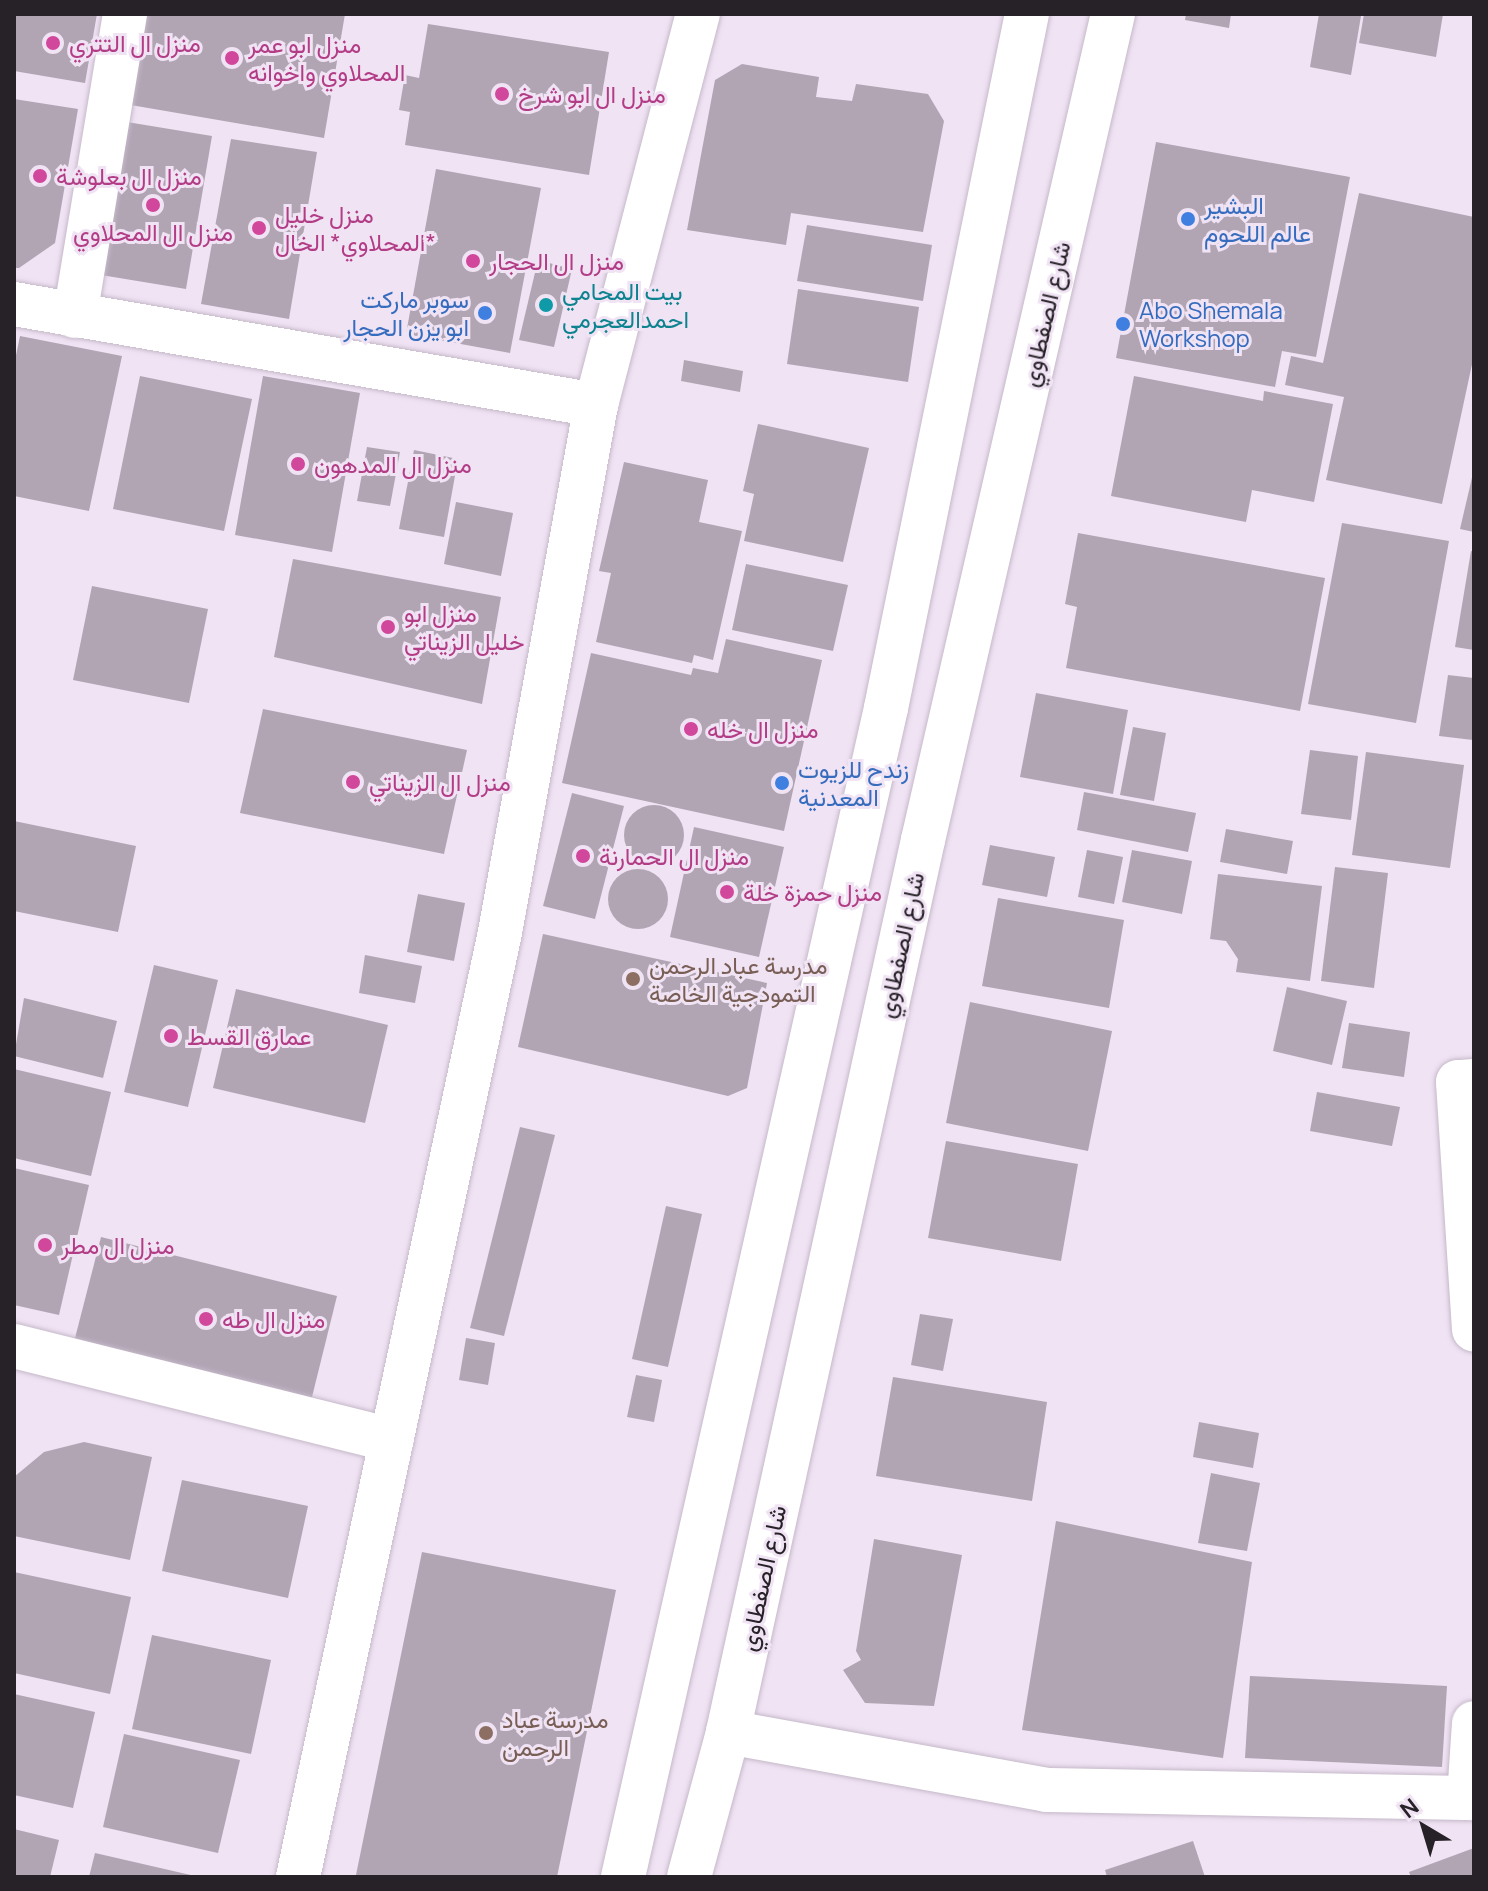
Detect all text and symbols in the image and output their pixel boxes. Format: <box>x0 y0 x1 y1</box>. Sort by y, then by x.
place label: منزل ال التتري <box>69 29 201 57</box>
place label: منزل ابو عمر المحلاوي واخوانه <box>248 30 405 86</box>
marker: منزل ال التتري <box>44 34 62 52</box>
marker: منزل ابو عمر المحلاوي واخوانه <box>223 49 241 67</box>
place label: منزل ال ابو شرخ <box>518 80 666 108</box>
marker: منزل ال ابو شرخ <box>493 85 511 103</box>
place label: منزل ال بعلوشة <box>56 162 202 190</box>
marker: منزل ال بعلوشة <box>31 167 49 185</box>
place label: البشير عالم اللحوم <box>1204 191 1311 247</box>
marker: منزل ال المحلاوي <box>144 196 162 214</box>
place label: منزل خليل المحلاوي* الخال* <box>275 200 436 256</box>
marker: البشير عالم اللحوم <box>1179 210 1197 228</box>
place label: منزل ال المحلاوي <box>73 218 233 246</box>
marker: منزل خليل المحلاوي* الخال* <box>250 219 268 237</box>
street label: شارع الصفطاوي <box>1014 239 1076 389</box>
place label: منزل ال الحجار <box>489 247 624 275</box>
marker: منزل ال الحجار <box>464 252 482 270</box>
place label: بيت المحامي احمدالعجرمي <box>562 277 689 333</box>
place label: سوبر ماركت ابو يزن الحجار <box>343 285 469 341</box>
marker: بيت المحامي احمدالعجرمي <box>537 296 555 314</box>
place label: Abo Shemala Workshop <box>1139 296 1283 352</box>
marker: سوبر ماركت ابو يزن الحجار <box>476 304 494 322</box>
marker: Abo Shemala Workshop <box>1114 315 1132 333</box>
place label: منزل ال المدهون <box>314 450 472 478</box>
marker: منزل ال المدهون <box>289 455 307 473</box>
place label: منزل ابو خليل الزيناتي <box>404 599 525 655</box>
marker: منزل ابو خليل الزيناتي <box>379 618 397 636</box>
place label: منزل ال خله <box>707 715 818 743</box>
marker: منزل ال خله <box>682 720 700 738</box>
place label: زندح للزيوت المعدنية <box>798 755 909 811</box>
place label: منزل ال الزيناتي <box>369 768 511 796</box>
marker: منزل ال الزيناتي <box>344 773 362 791</box>
marker: زندح للزيوت المعدنية <box>773 774 791 792</box>
place label: منزل ال الحمارنة <box>599 842 749 870</box>
marker: منزل ال الحمارنة <box>574 847 592 865</box>
street label: شارع الصفطاوي <box>871 870 929 1020</box>
place label: منزل حمزة خلة <box>743 878 882 906</box>
marker: منزل حمزة خلة <box>718 883 736 901</box>
place label: مدرسة عباد الرحمن التمودجية الخاصة <box>649 951 827 1007</box>
marker: مدرسة عباد الرحمن التمودجية الخاصة <box>624 970 642 988</box>
place label: عمارق القسط <box>187 1022 311 1050</box>
marker: عمارق القسط <box>162 1027 180 1045</box>
place label: منزل ال مطر <box>61 1231 175 1259</box>
marker: منزل ال مطر <box>36 1236 54 1254</box>
place label: منزل ال طه <box>222 1305 325 1333</box>
marker: منزل ال طه <box>197 1310 215 1328</box>
street label: شارع الصفطاوي <box>733 1503 791 1653</box>
place label: مدرسة عباد الرحمن <box>502 1705 609 1761</box>
marker: مدرسة عباد الرحمن <box>477 1724 495 1742</box>
north arrow <box>1384 1787 1464 1867</box>
text: N <box>1394 1791 1425 1825</box>

